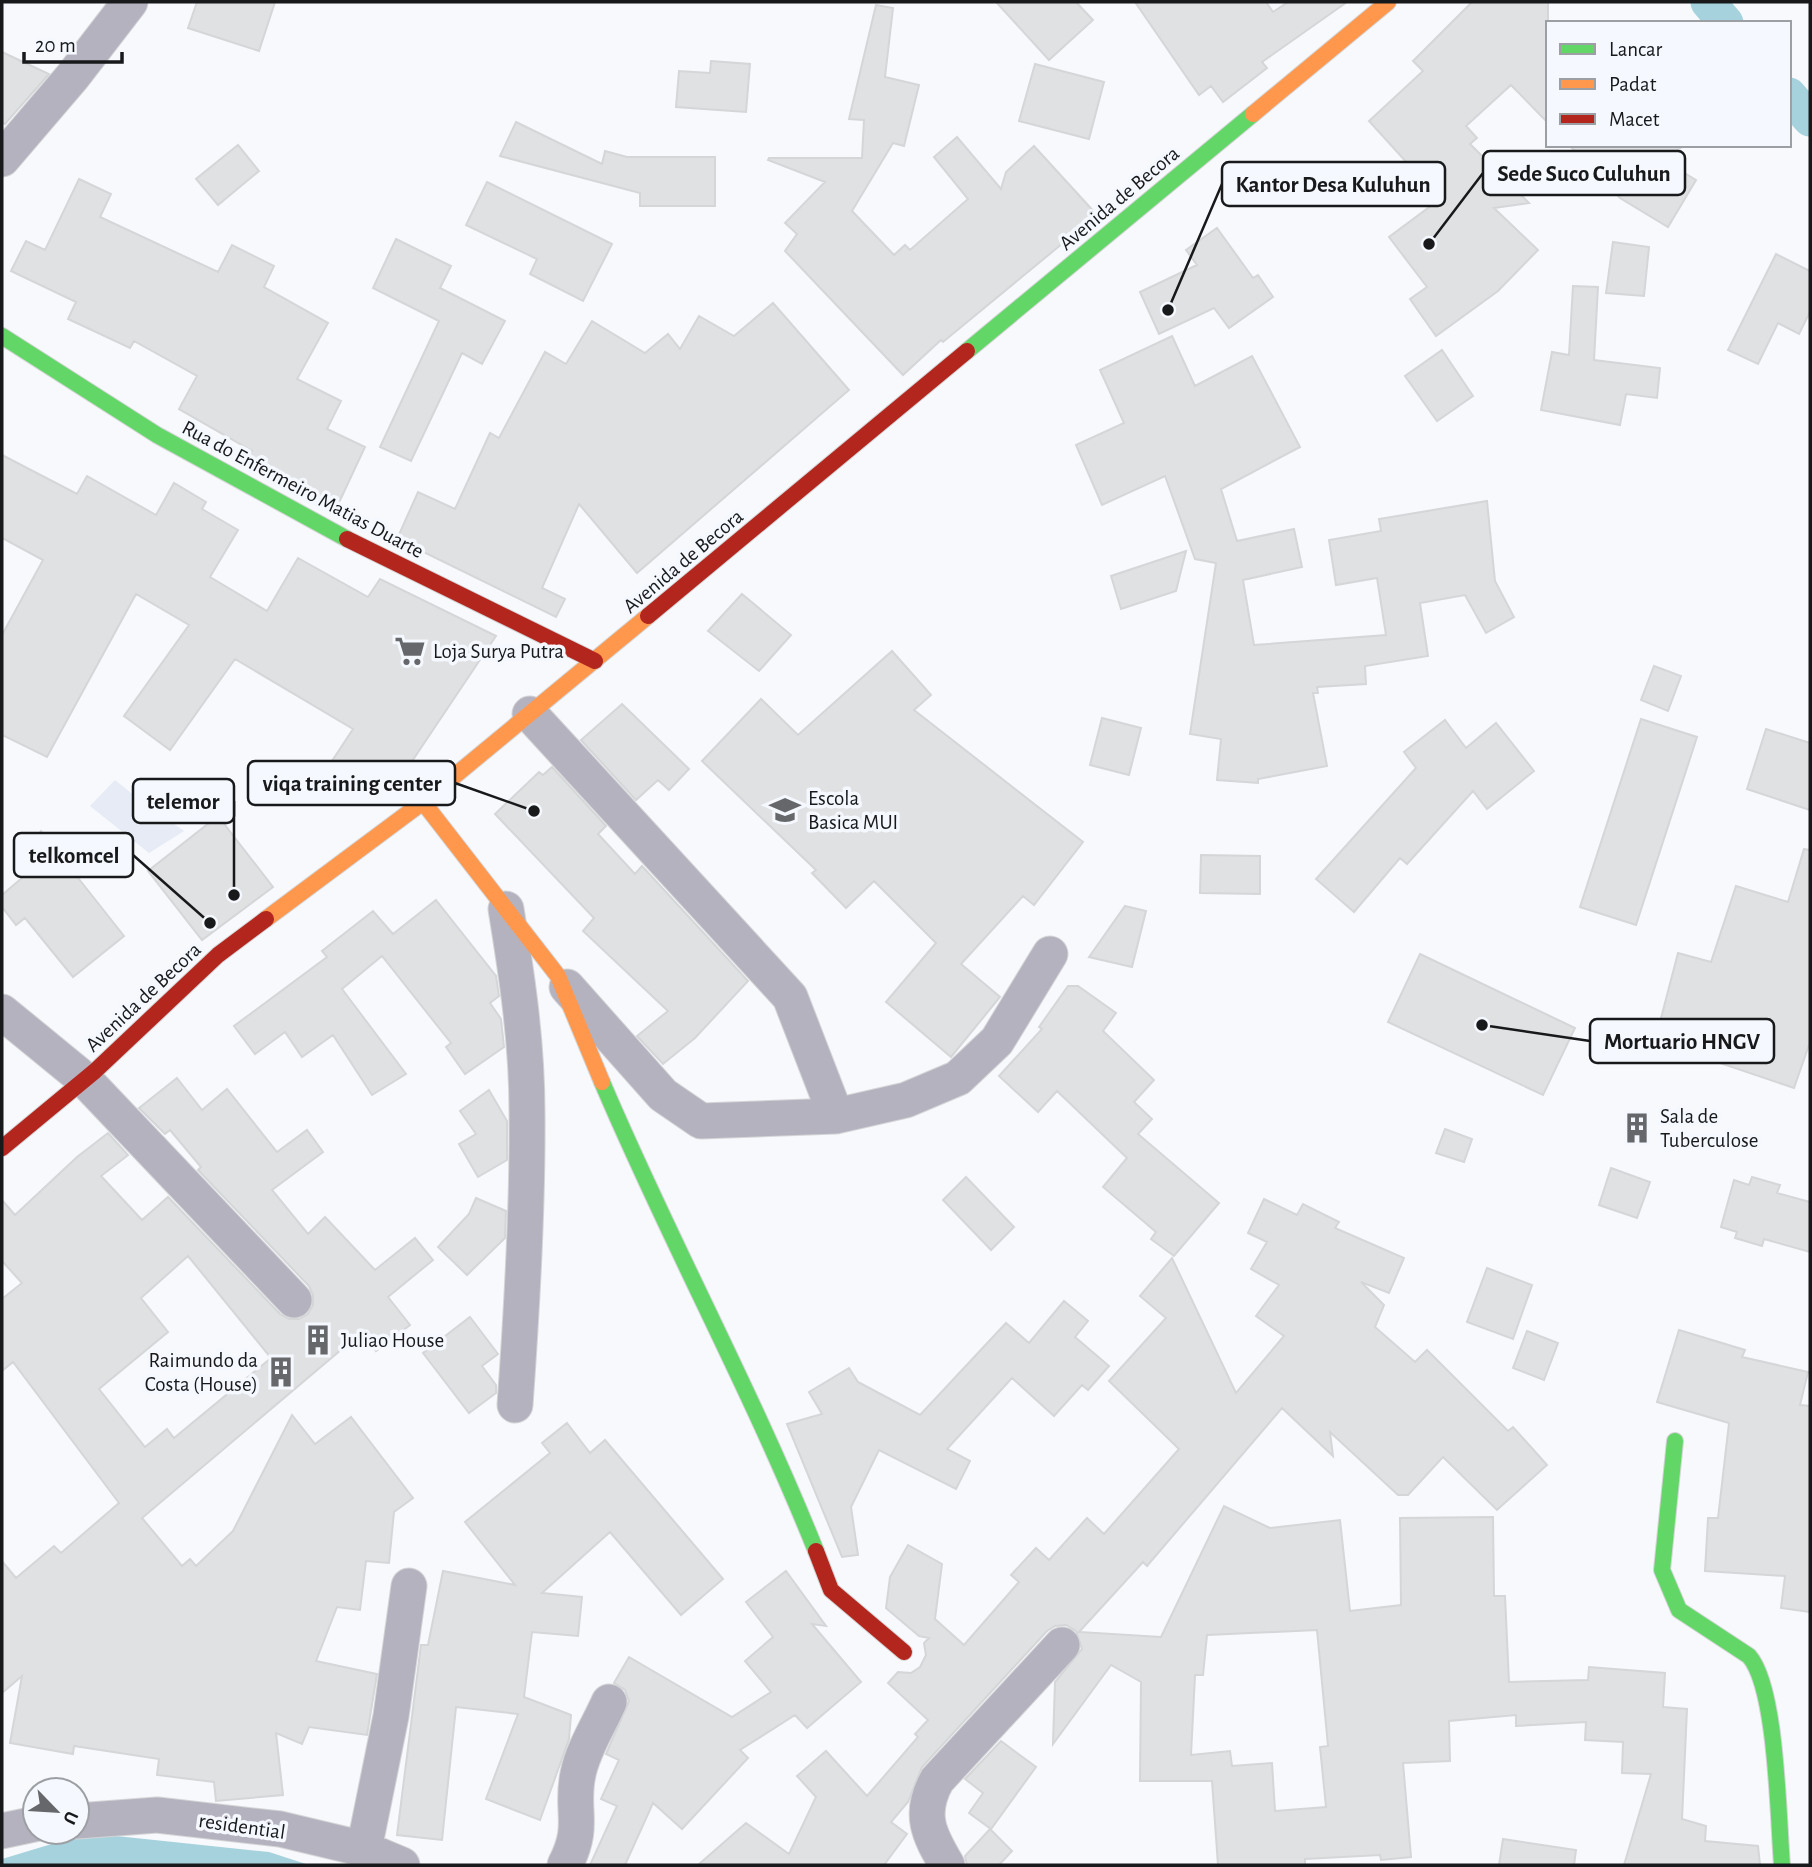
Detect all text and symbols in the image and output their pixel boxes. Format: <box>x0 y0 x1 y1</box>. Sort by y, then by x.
scale bar <box>24 21 122 65</box>
legend <box>1546 21 1791 147</box>
text: 20 m <box>35 35 76 56</box>
text: Lancar <box>1609 39 1662 60</box>
text: Padat <box>1609 74 1657 95</box>
text: Macet <box>1609 109 1660 130</box>
street label: Avenida de Becora <box>1055 142 1183 254</box>
callout: Sede Suco Culuhun <box>1483 151 1685 195</box>
callout: Kantor Desa Kuluhun <box>1222 162 1445 206</box>
text: Sede Suco Culuhun <box>1497 163 1671 186</box>
text: Kantor Desa Kuluhun <box>1235 174 1431 197</box>
street label: Rua do Enfermeiro Matias Duarte <box>179 417 427 562</box>
street label: Avenida de Becora <box>619 505 747 617</box>
supermarket icon: Loja Surya Putra <box>393 634 427 668</box>
place label: Loja Surya Putra <box>433 641 564 662</box>
callout: viqa training center <box>248 761 455 805</box>
text: viqa training center <box>263 773 442 796</box>
callout: telemor <box>133 779 234 823</box>
place label: Escola Basica MUI <box>808 788 898 833</box>
text: telemor <box>146 791 220 814</box>
school or university icon: Escola Basica MUI <box>768 793 802 827</box>
callout: telkomcel <box>14 833 133 877</box>
text: telkomcel <box>29 845 119 868</box>
street label: Avenida de Becora <box>82 939 205 1056</box>
callout: Mortuario HNGV <box>1590 1019 1774 1063</box>
text: Mortuario HNGV <box>1604 1031 1760 1054</box>
place label: Sala de Tuberculose <box>1660 1106 1758 1151</box>
building icon: Sala de Tuberculose <box>1620 1111 1654 1145</box>
building icon: Juliao House <box>301 1323 335 1357</box>
place label: Juliao House <box>341 1330 444 1351</box>
place label: Raimundo da Costa (House) <box>145 1350 258 1395</box>
building icon: Raimundo da Costa (House) <box>264 1355 298 1389</box>
north arrow <box>21 1776 91 1846</box>
text: U <box>59 1808 81 1827</box>
street label: residential <box>197 1810 287 1843</box>

